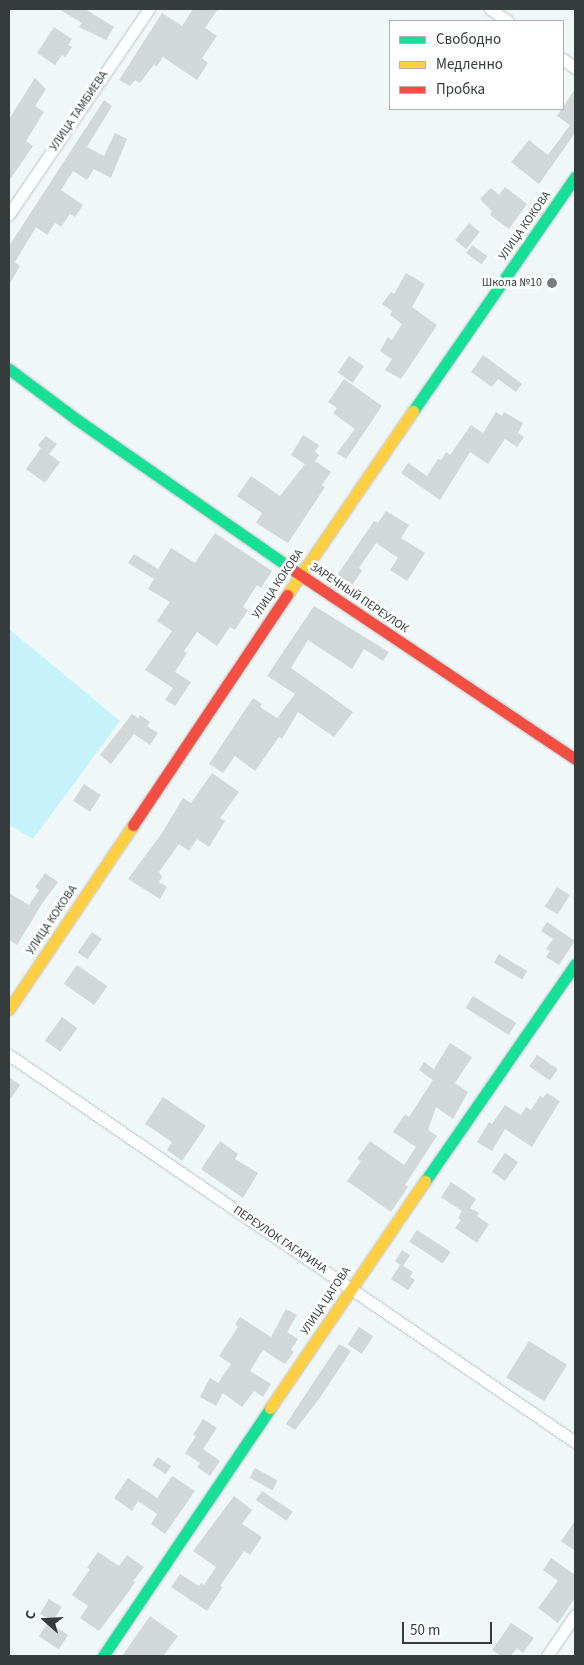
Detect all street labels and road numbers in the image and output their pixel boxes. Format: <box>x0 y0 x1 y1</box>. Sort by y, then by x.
street label: УЛИЦА ТАМБИЕВА <box>47 68 111 154</box>
street label: УЛИЦА КОКОВА <box>496 189 554 263</box>
street label: УЛИЦА КОКОВА <box>249 547 307 621</box>
street label: ЗАРЕЧНЫЙ ПЕРЕУЛОК <box>307 560 411 636</box>
street label: УЛИЦА КОКОВА <box>23 883 81 957</box>
street label: ПЕРЕУЛОК ГАГАРИНА <box>230 1203 330 1277</box>
street label: УЛИЦА ЦАГОВА <box>298 1264 354 1338</box>

